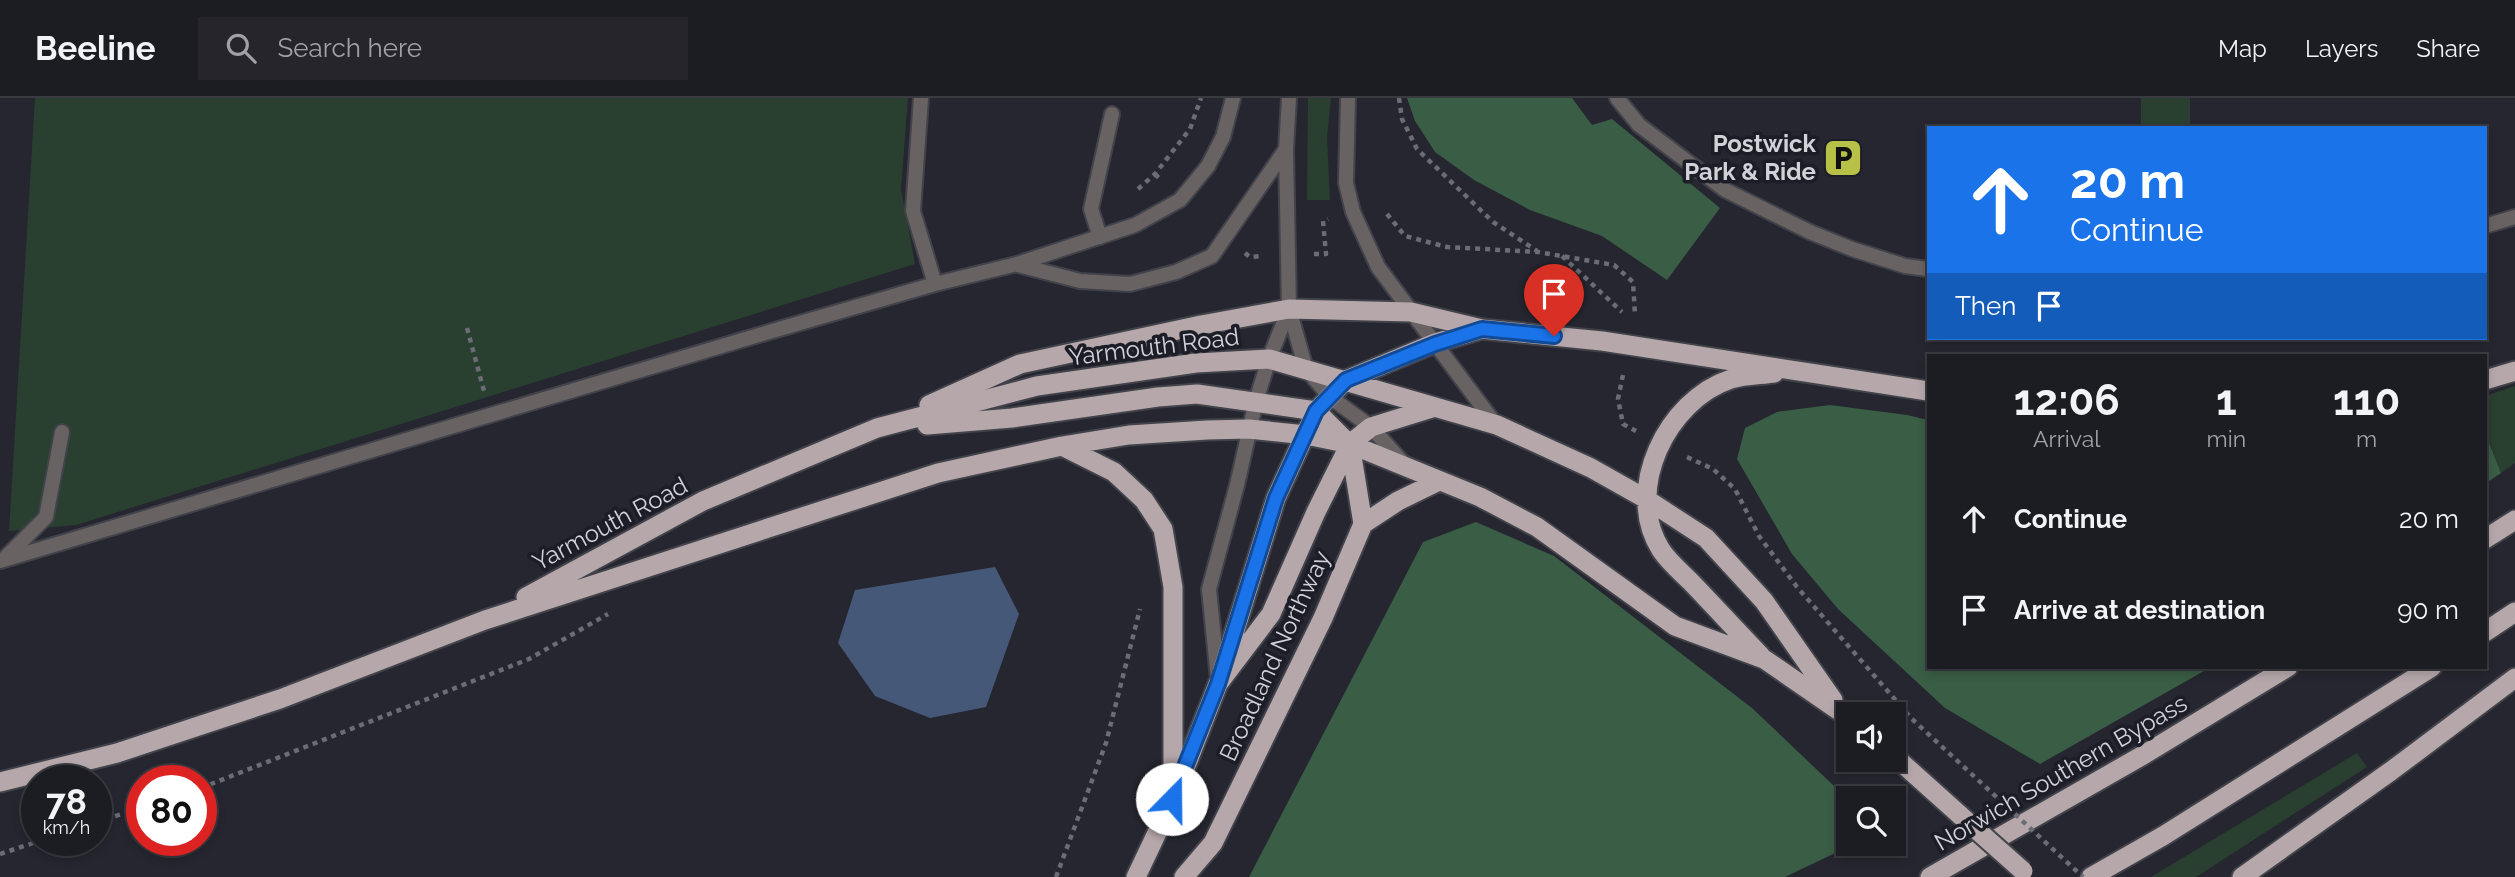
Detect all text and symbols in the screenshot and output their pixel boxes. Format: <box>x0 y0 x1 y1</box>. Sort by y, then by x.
search box <box>198 17 688 80</box>
text: Beeline <box>35 29 156 68</box>
icon: search <box>222 29 260 67</box>
text: Search here <box>278 33 422 63</box>
text: Map <box>2218 34 2267 63</box>
text: Layers <box>2305 34 2378 63</box>
text: Share <box>2416 34 2480 63</box>
place label: Postwick Park & Ride <box>1684 129 1817 186</box>
parking icon: Postwick Park & Ride <box>1822 137 1864 179</box>
text: 20 m <box>2070 152 2185 209</box>
icon: ahead <box>1955 154 2046 245</box>
text: Continue <box>2070 211 2204 248</box>
pin <box>1524 264 1584 336</box>
icon: arrive <box>1535 275 1573 313</box>
icon: arrive <box>2030 287 2068 325</box>
text: Then <box>1955 291 2016 321</box>
street label: Yarmouth Road <box>1067 322 1241 371</box>
text: 12:06 <box>2014 376 2120 425</box>
text: 1 <box>2216 376 2237 425</box>
text: 110 <box>2333 376 2400 425</box>
text: Arrival <box>2033 425 2101 452</box>
text: min <box>2207 425 2246 452</box>
text: m <box>2356 425 2377 452</box>
street label: Yarmouth Road <box>527 471 692 577</box>
icon: ahead <box>1955 500 1993 538</box>
text: Continue <box>2014 504 2127 534</box>
text: 20 m <box>2399 504 2459 534</box>
street label: Broadland Northway <box>1213 546 1336 766</box>
icon: arrive <box>1955 591 1993 629</box>
text: Arrive at destination <box>2014 595 2265 625</box>
text: 90 m <box>2397 595 2459 625</box>
street label: Norwich Southern Bypass <box>1929 688 2192 857</box>
map controls <box>1836 702 1906 856</box>
button: sound <box>1836 702 1906 772</box>
position arrow <box>1135 762 1209 836</box>
speed limit sign: 80 <box>126 765 217 856</box>
text: 78 <box>46 781 87 822</box>
button: search <box>1836 786 1906 856</box>
text: km/h <box>43 817 90 838</box>

